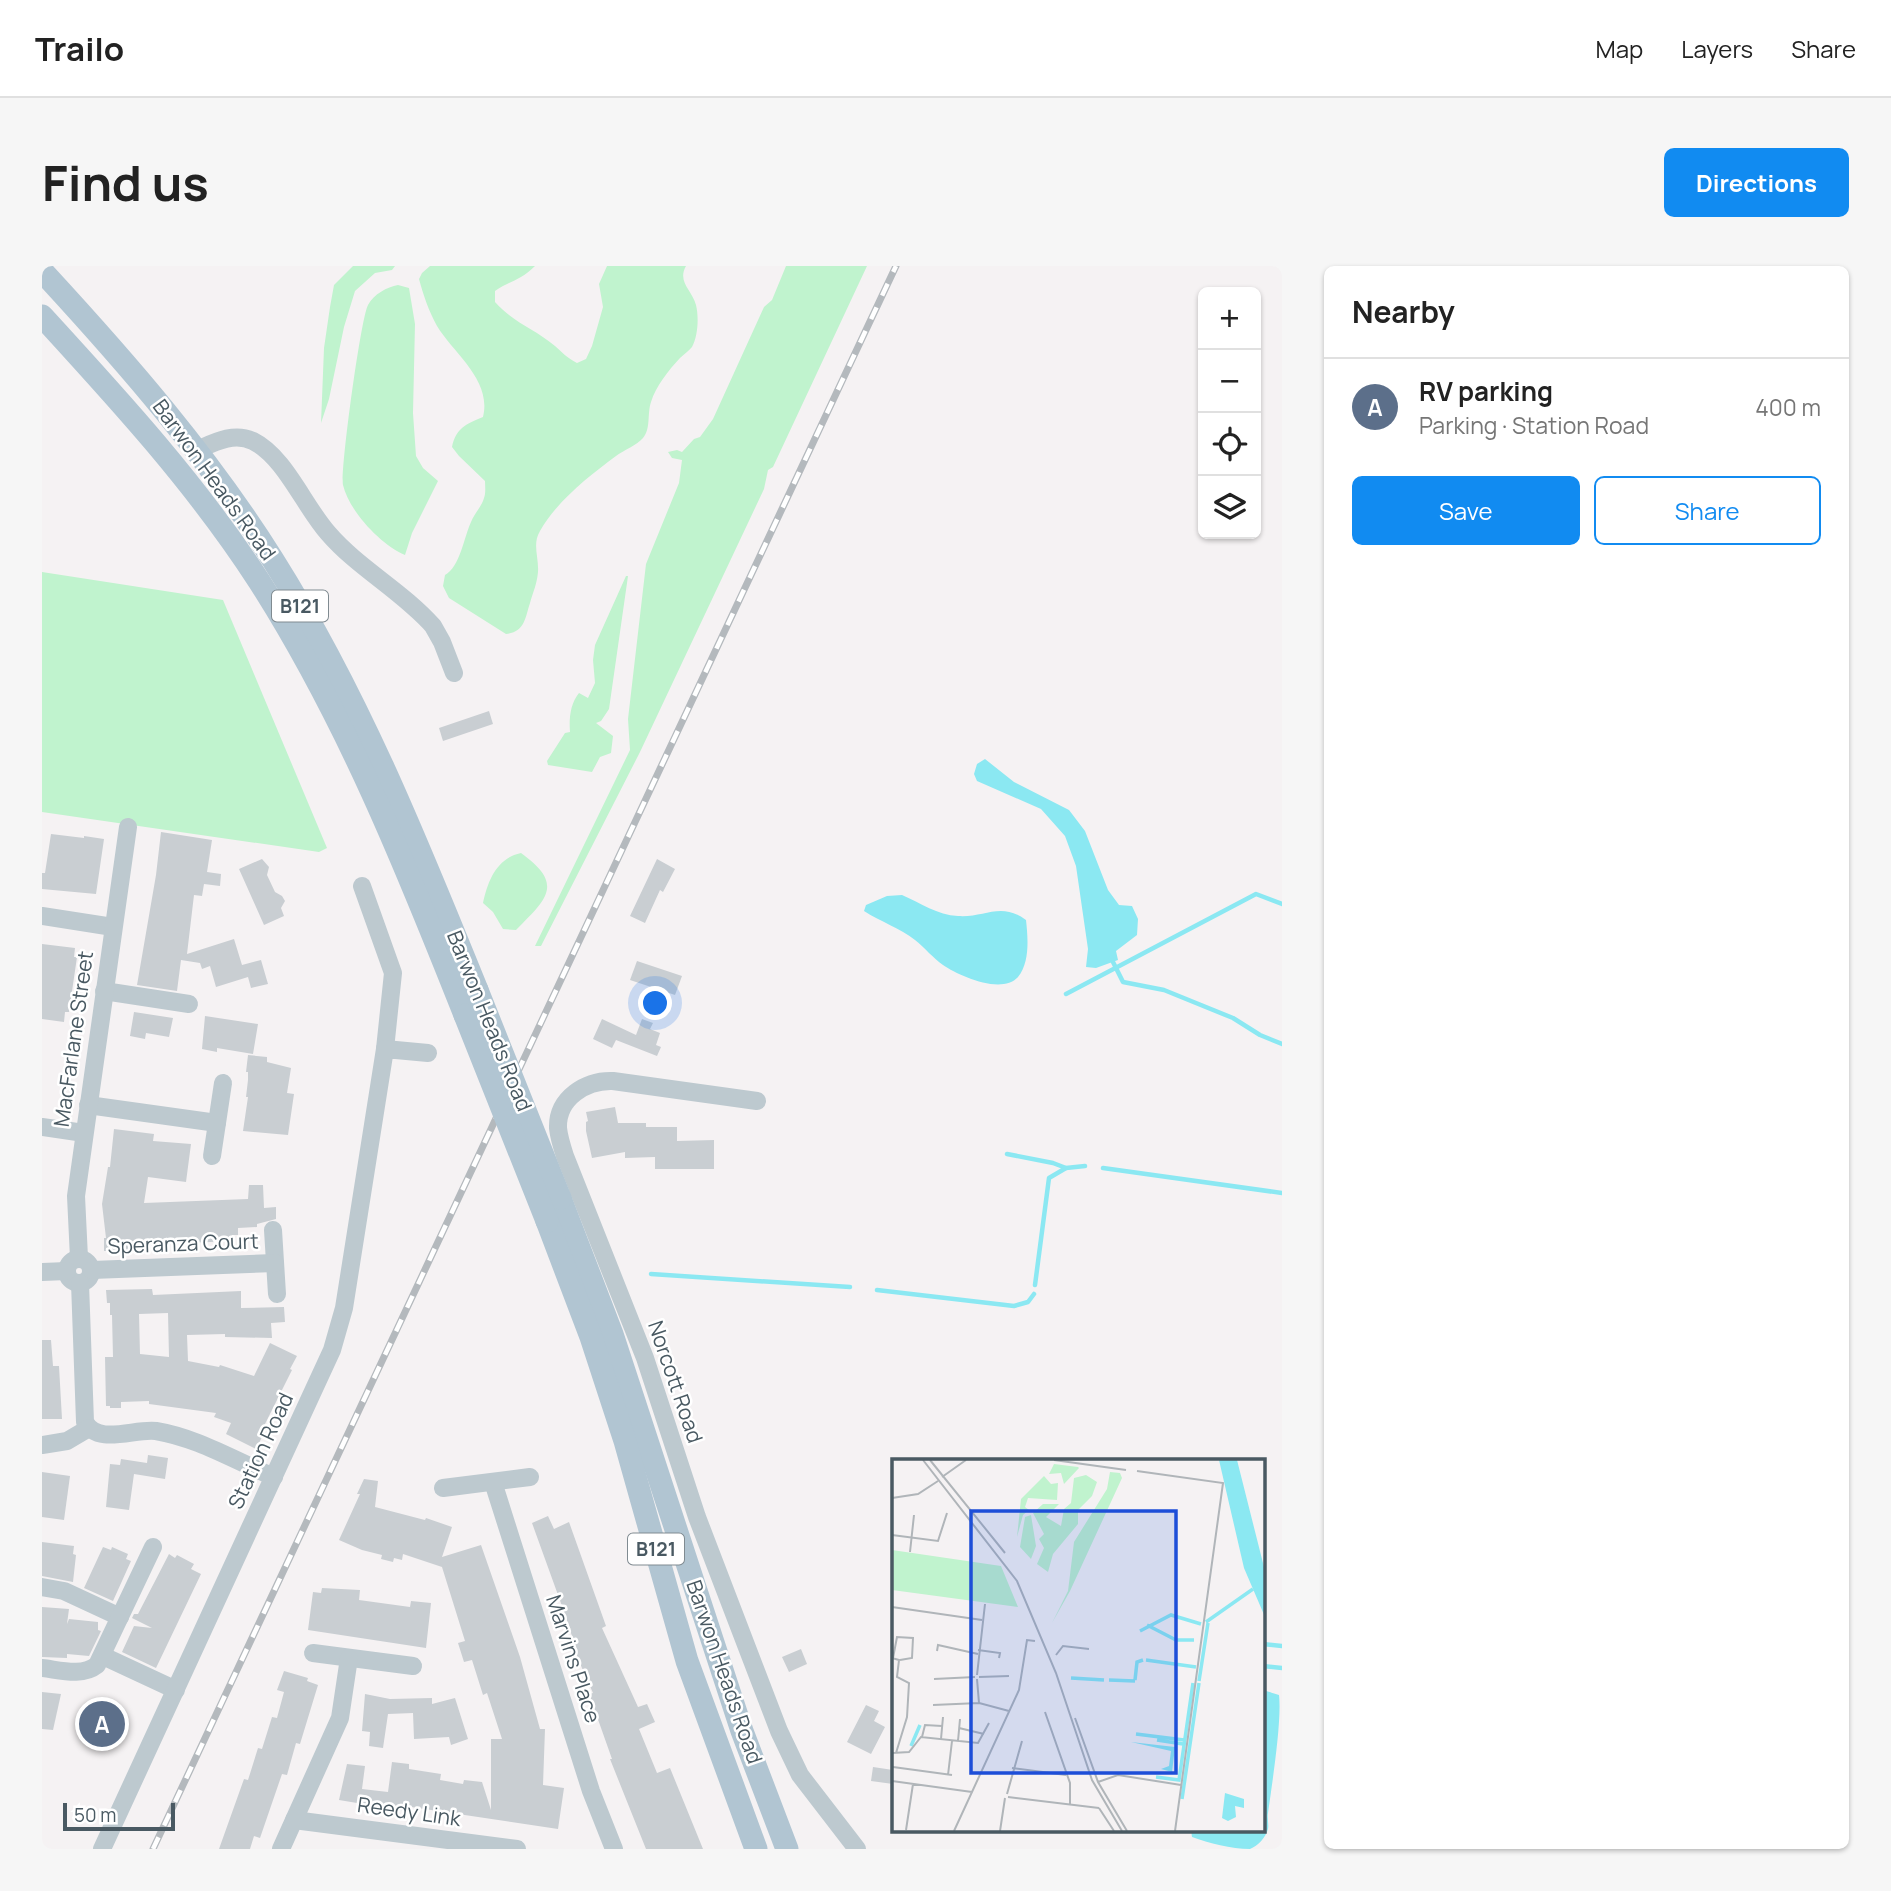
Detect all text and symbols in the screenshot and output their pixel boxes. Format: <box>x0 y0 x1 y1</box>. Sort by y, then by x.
text: Trailo <box>35 26 124 71</box>
text: Map <box>1596 32 1643 65</box>
text: Layers <box>1681 32 1753 65</box>
text: Share <box>1791 32 1856 65</box>
button: Directions <box>1664 148 1849 217</box>
text: Find us <box>42 149 209 216</box>
map controls <box>1198 287 1261 539</box>
button: + <box>1198 287 1261 350</box>
text: Nearby <box>1352 291 1455 332</box>
button: − <box>1198 350 1261 413</box>
text: RV parking <box>1419 373 1553 409</box>
text: A <box>1367 391 1383 423</box>
text: 400 m <box>1755 391 1821 423</box>
street label: Barwon Heads Road <box>147 393 283 565</box>
text: Parking · Station Road <box>1419 409 1649 441</box>
button: locate <box>1198 413 1261 476</box>
button: layers <box>1198 476 1261 539</box>
button: Save <box>1352 476 1580 545</box>
button: Share <box>1594 476 1821 545</box>
road number: B121 <box>272 590 328 622</box>
street label: Barwon Heads Road <box>441 926 539 1115</box>
street label: MacFarlane Street <box>47 949 99 1129</box>
your location <box>638 986 672 1020</box>
street label: Speranza Court <box>107 1226 259 1260</box>
street label: Norcott Road <box>642 1317 710 1446</box>
street label: Station Road <box>221 1388 299 1513</box>
inset map <box>892 1459 1265 1832</box>
road number: B121 <box>628 1534 684 1564</box>
street label: Barwon Heads Road <box>680 1576 770 1767</box>
street label: Marvins Place <box>540 1591 608 1726</box>
pin: A <box>79 1698 125 1750</box>
street label: Reedy Link <box>356 1790 463 1832</box>
scale bar <box>63 1800 175 1832</box>
text: 50 m <box>74 1802 116 1828</box>

